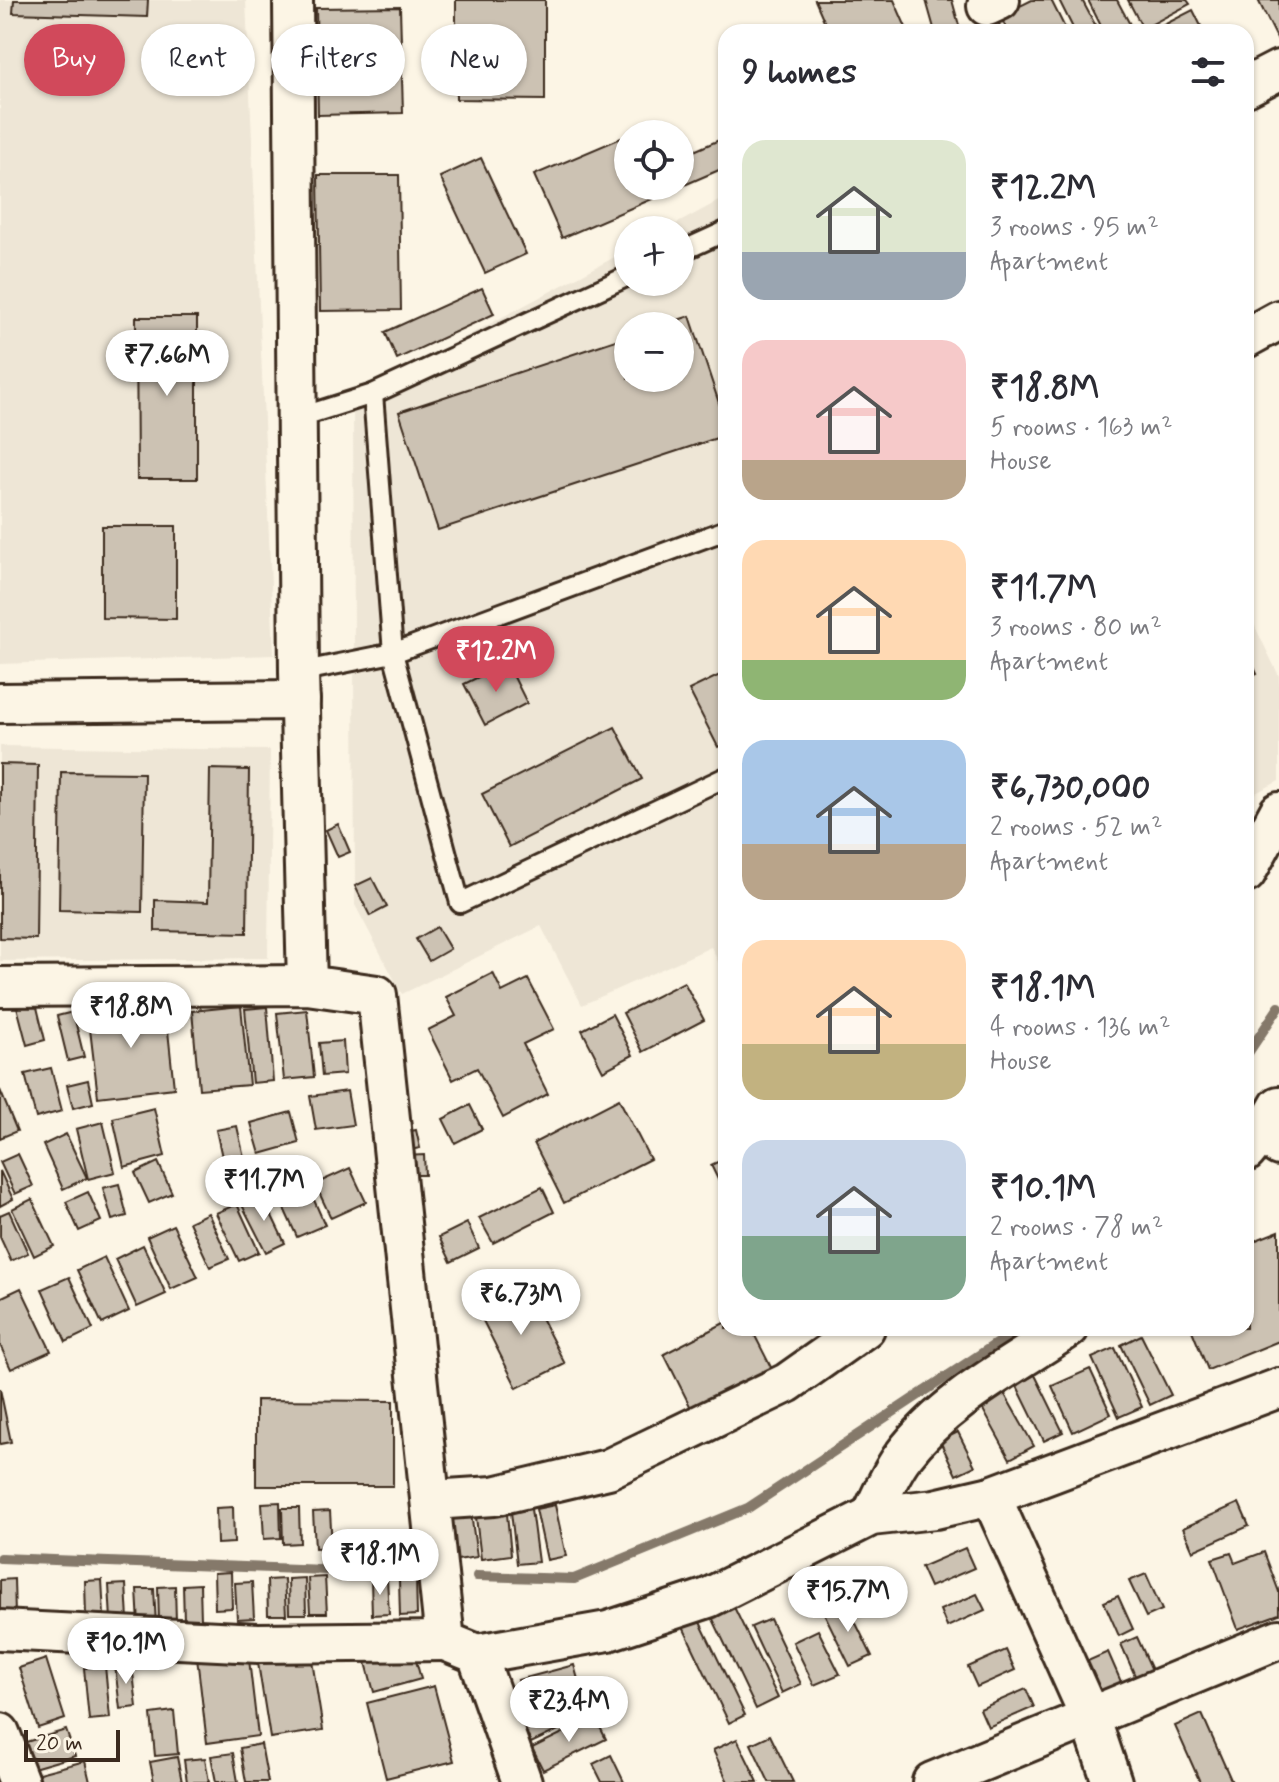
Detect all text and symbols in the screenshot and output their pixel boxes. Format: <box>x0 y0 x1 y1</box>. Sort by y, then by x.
chip: Buy <box>24 24 125 96</box>
chip: Rent <box>141 24 255 96</box>
chip: Filters <box>271 24 405 96</box>
chip: New <box>421 24 527 96</box>
text: 9 homes <box>742 50 857 95</box>
icon: filters <box>1186 50 1230 94</box>
map controls <box>614 120 694 392</box>
button: locate <box>614 120 694 200</box>
text: ₹12.2M <box>990 166 1096 211</box>
icon: home <box>806 172 902 268</box>
text: 3 rooms · 95 m² <box>990 211 1159 245</box>
button: + <box>614 216 694 296</box>
text: Apartment <box>990 245 1108 279</box>
button: − <box>614 312 694 392</box>
pin: ₹7.66M <box>102 330 232 398</box>
text: ₹7.66M <box>124 339 210 373</box>
text: ₹18.8M <box>990 366 1099 411</box>
icon: home <box>806 372 902 468</box>
text: 5 rooms · 163 m² <box>990 411 1173 445</box>
text: House <box>990 445 1051 479</box>
text: ₹11.7M <box>990 566 1097 611</box>
icon: home <box>806 572 902 668</box>
text: 3 rooms · 80 m² <box>990 611 1162 645</box>
pin: ₹12.2M <box>431 626 561 694</box>
text: ₹12.2M <box>455 635 537 669</box>
text: Apartment <box>990 645 1108 679</box>
text: ₹6,730,000 <box>990 766 1150 811</box>
icon: home <box>806 772 902 868</box>
text: 2 rooms · 52 m² <box>990 811 1162 845</box>
text: Apartment <box>990 845 1108 879</box>
text: ₹18.1M <box>990 966 1095 1011</box>
icon: home <box>806 972 902 1068</box>
pin: ₹18.8M <box>66 982 196 1050</box>
text: ₹18.8M <box>89 991 173 1025</box>
text: 4 rooms · 136 m² <box>990 1011 1170 1045</box>
text: House <box>990 1045 1051 1079</box>
pin: ₹11.7M <box>199 1155 329 1223</box>
text: ₹11.7M <box>223 1164 305 1198</box>
text: ₹10.1M <box>990 1166 1096 1211</box>
icon: home <box>806 1172 902 1268</box>
text: 2 rooms · 78 m² <box>990 1211 1163 1245</box>
text: Apartment <box>990 1245 1108 1279</box>
pin: ₹6.73M <box>456 1269 586 1337</box>
text: ₹6.73M <box>479 1278 563 1312</box>
pin: ₹18.1M <box>315 1529 445 1597</box>
text: ₹18.1M <box>340 1538 420 1572</box>
pin: ₹15.7M <box>783 1566 913 1634</box>
text: ₹15.7M <box>806 1575 890 1609</box>
pin: ₹10.1M <box>61 1618 191 1686</box>
text: ₹10.1M <box>85 1627 167 1661</box>
pin: ₹23.4M <box>504 1676 634 1744</box>
text: ₹23.4M <box>528 1685 610 1719</box>
scale bar <box>24 1726 120 1762</box>
text: 20 m <box>36 1730 83 1758</box>

